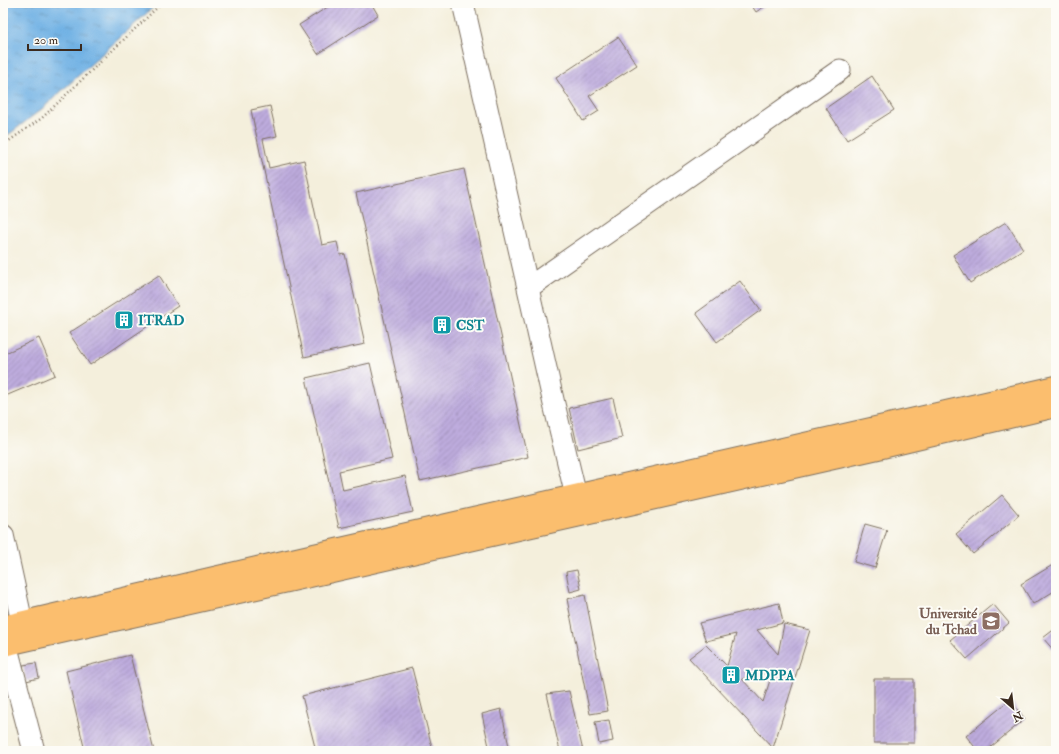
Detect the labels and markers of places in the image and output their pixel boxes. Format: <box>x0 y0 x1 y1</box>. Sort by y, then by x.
building icon: ITRAD <box>113 309 135 331</box>
place label: ITRAD <box>138 312 184 329</box>
building icon: CST <box>431 314 453 336</box>
place label: CST <box>456 317 485 334</box>
place label: Université du Tchad <box>919 605 978 638</box>
school or university icon: Université du Tchad <box>980 610 1002 632</box>
building icon: MDPPA <box>720 664 742 686</box>
place label: MDPPA <box>744 667 795 684</box>

